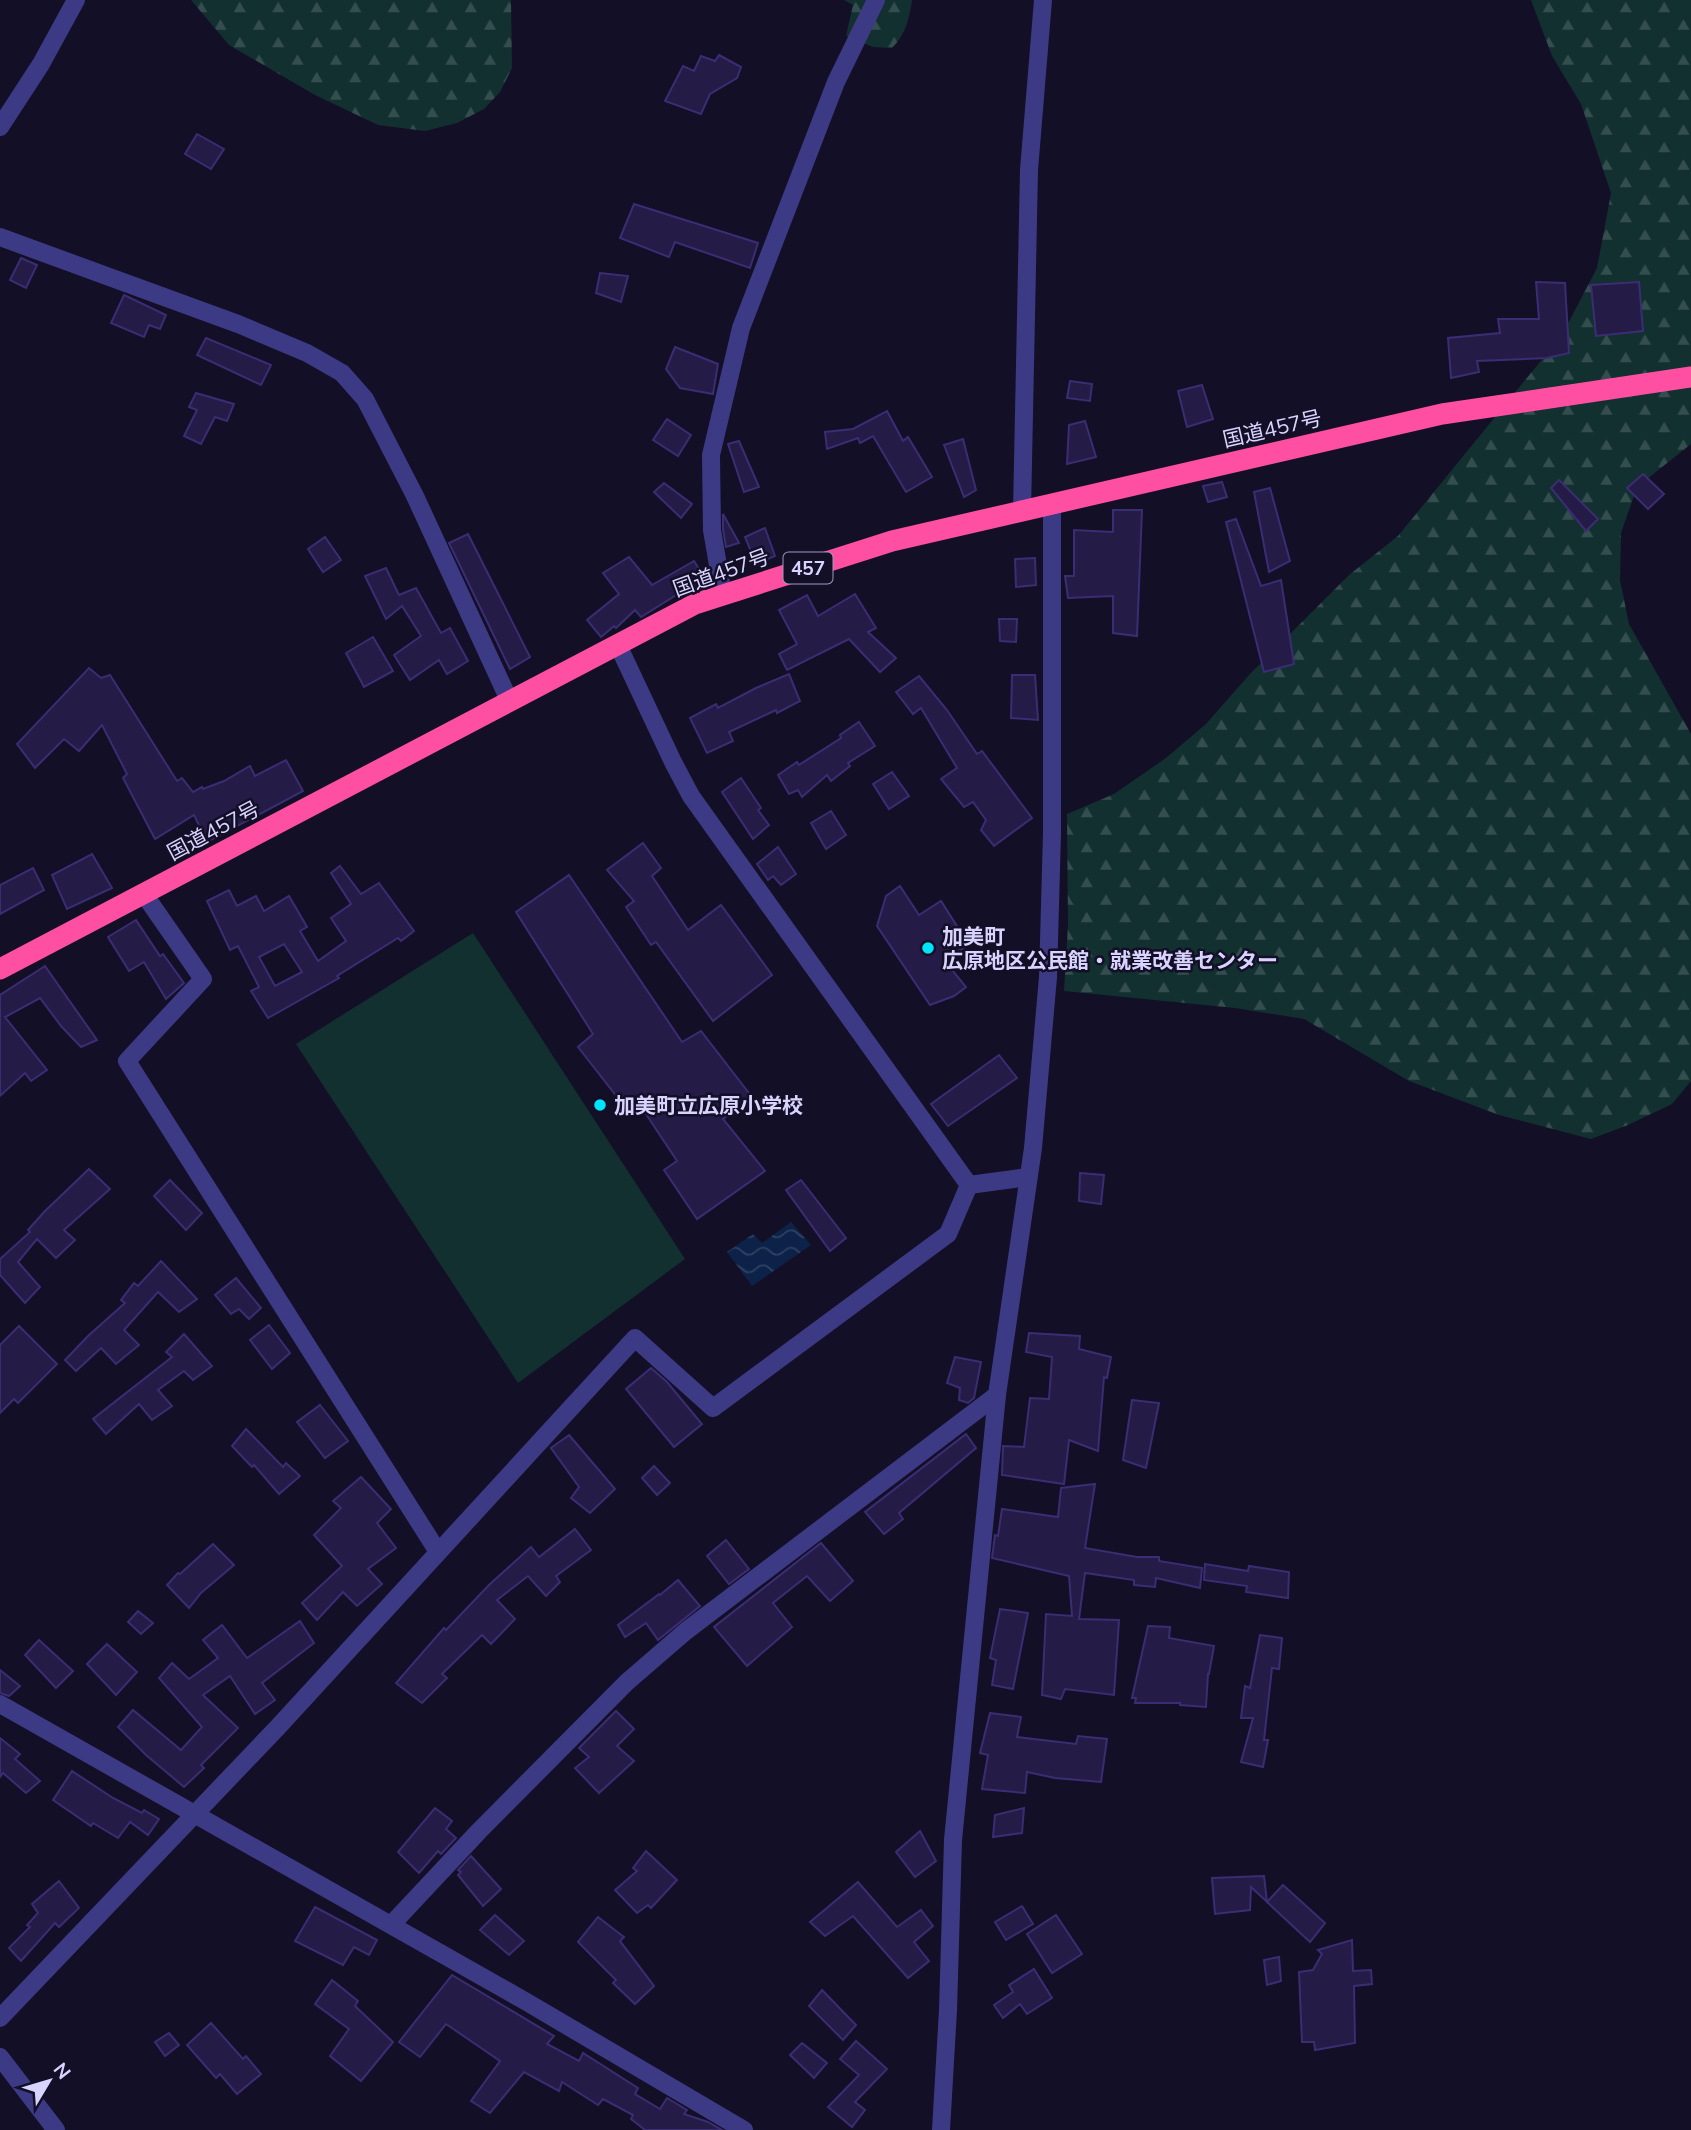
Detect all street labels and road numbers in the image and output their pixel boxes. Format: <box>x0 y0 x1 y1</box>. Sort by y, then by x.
street label: 国道457号 <box>1220 404 1324 452</box>
street label: 国道457号 <box>669 543 773 601</box>
road number: 457 <box>784 552 832 583</box>
street label: 国道457号 <box>162 795 264 865</box>

